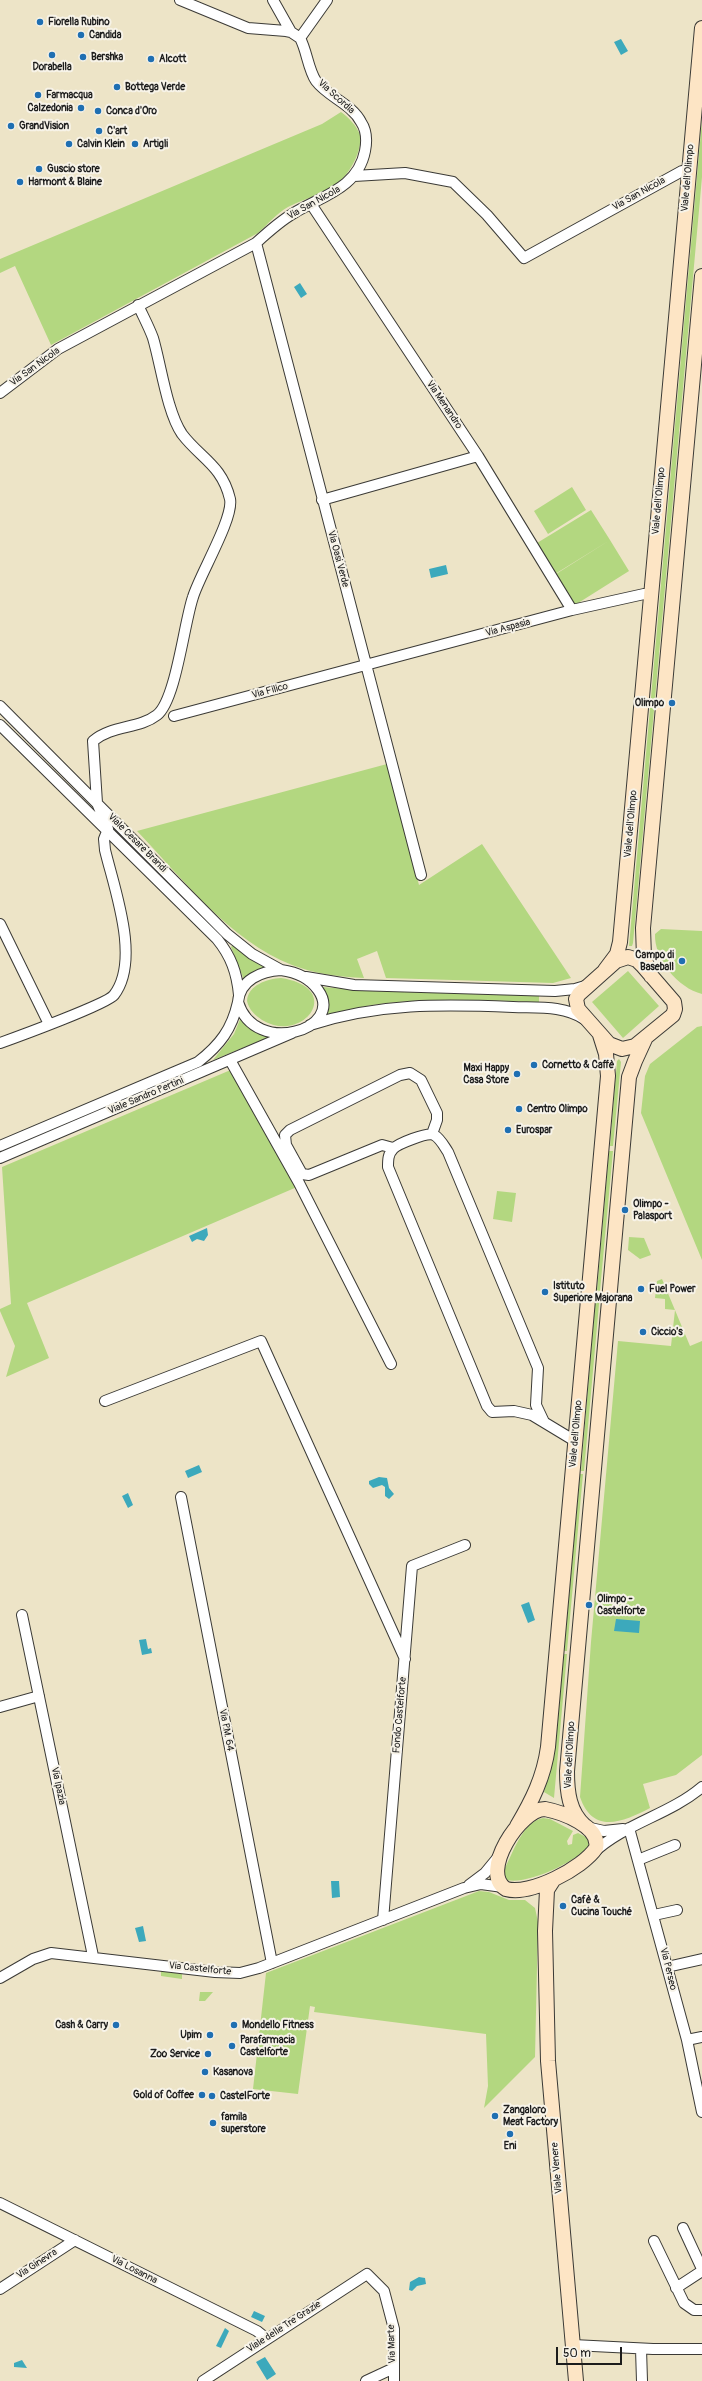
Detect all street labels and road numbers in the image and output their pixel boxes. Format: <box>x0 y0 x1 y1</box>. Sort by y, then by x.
street label: Via Scordia <box>315 77 357 117</box>
street label: Viale dell'Olimpo <box>679 144 697 212</box>
street label: Via San Nicola <box>610 175 668 213</box>
street label: Via San Nicola <box>285 184 343 222</box>
street label: Via San Nicola <box>8 345 62 389</box>
street label: Via Menandro <box>423 379 465 431</box>
street label: Viale dell'Olimpo <box>650 467 668 535</box>
street label: Via Oasi Verde <box>325 529 351 589</box>
street label: Via Aspasia <box>484 616 532 640</box>
street label: Via Filico <box>251 680 289 702</box>
street label: Viale dell'Olimpo <box>622 790 640 858</box>
street label: Viale Cesare Brandi <box>105 811 169 875</box>
street label: Viale Sandro Pertini <box>107 1075 185 1117</box>
street label: Viale dell'Olimpo <box>567 1400 585 1468</box>
street label: Fondo Castelforte <box>391 1676 409 1754</box>
street label: Via P.M. 64 <box>216 1708 236 1752</box>
street label: Viale dell'Olimpo <box>562 1721 578 1789</box>
street label: Via Ipazia <box>48 1766 68 1806</box>
street label: Via Perseo <box>657 1947 679 1991</box>
street label: Via Castelforte <box>168 1960 232 1978</box>
street label: Viale Venere <box>549 2142 565 2194</box>
street label: Via Ginevra <box>14 2246 60 2282</box>
street label: Via Losanna <box>109 2253 159 2287</box>
street label: Viale delle Tre Grazie <box>245 2298 323 2356</box>
street label: Via Marte <box>385 2324 399 2364</box>

